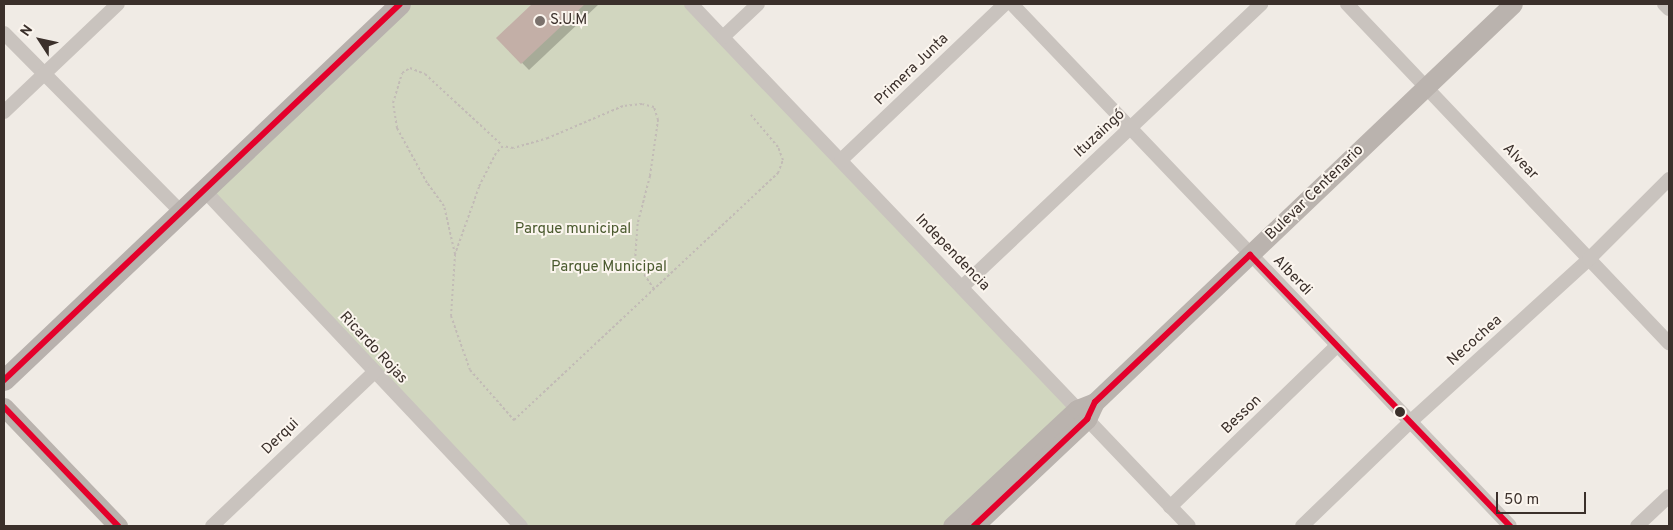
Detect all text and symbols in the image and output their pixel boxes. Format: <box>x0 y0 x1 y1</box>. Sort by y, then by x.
place label: S.U.M <box>550 12 587 30</box>
north arrow <box>15 15 65 65</box>
marker: S.U.M <box>534 15 546 27</box>
text: N <box>17 22 37 40</box>
street label: Primera Junta <box>871 30 953 110</box>
street label: Ituzaingó <box>1071 106 1129 162</box>
street label: Alvear <box>1498 140 1542 184</box>
street label: Bulevar Centenario <box>1262 142 1368 244</box>
street label: Independencia <box>911 211 993 295</box>
park label: Parque municipal <box>515 221 631 239</box>
street label: Alberdi <box>1269 252 1315 300</box>
park label: Parque Municipal <box>551 259 667 277</box>
street label: Ricardo Rojas <box>335 308 411 388</box>
street label: Necochea <box>1444 312 1506 370</box>
street label: Besson <box>1218 392 1266 438</box>
unlabelled marker <box>1395 407 1405 417</box>
street label: Derqui <box>259 415 303 459</box>
scale bar <box>1498 482 1588 514</box>
text: 50 m <box>1504 491 1539 510</box>

